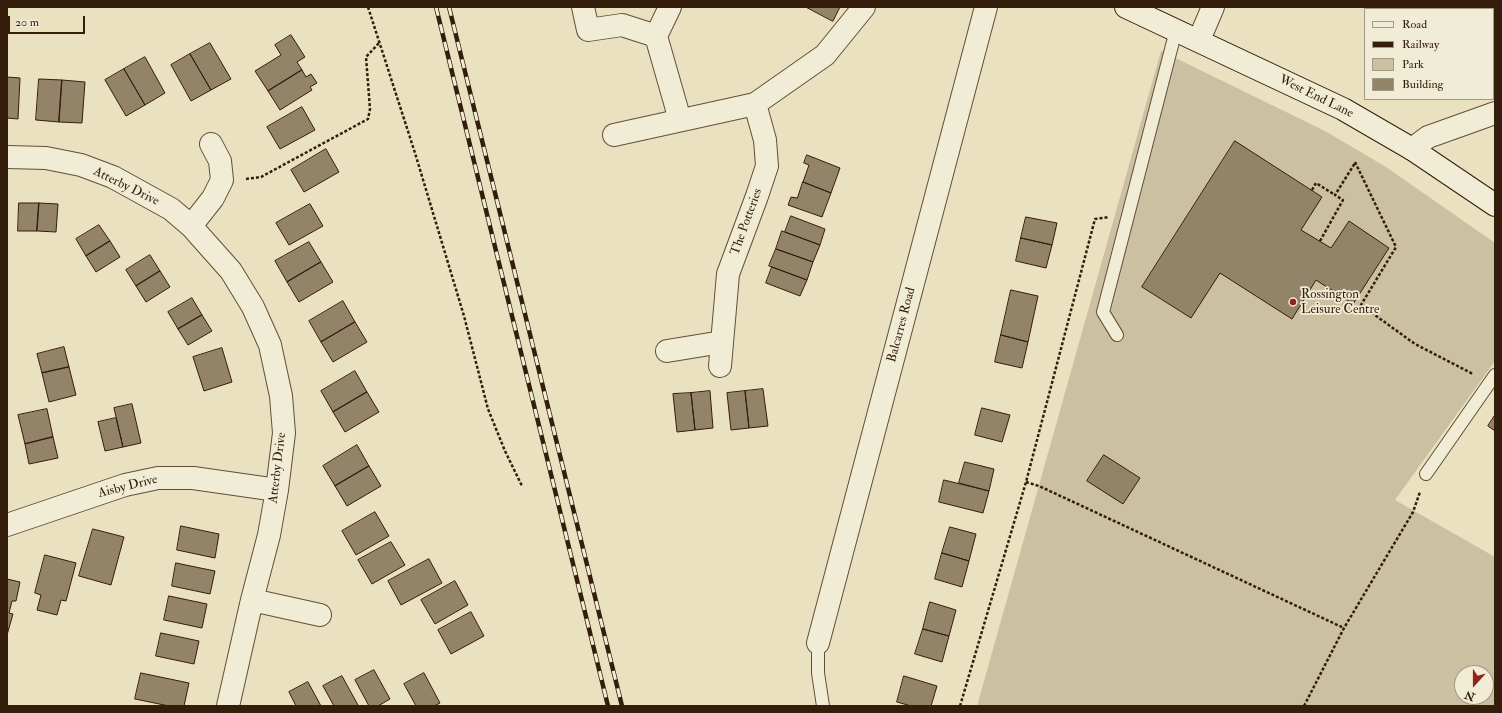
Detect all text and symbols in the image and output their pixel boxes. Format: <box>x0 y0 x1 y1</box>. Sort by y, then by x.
scale bar <box>10 8 87 34</box>
legend <box>1364 8 1494 100</box>
text: 20 m <box>15 15 39 30</box>
text: Road <box>1402 17 1427 32</box>
text: Railway <box>1402 37 1439 52</box>
text: Park <box>1402 57 1424 72</box>
street label: West End Lane <box>1276 72 1356 122</box>
text: Building <box>1402 77 1443 92</box>
street label: Atterby Drive <box>90 164 162 210</box>
street label: The Potteries <box>728 186 766 258</box>
street label: Balcarres Road <box>884 286 920 364</box>
place label: Rossington Leisure Centre <box>1301 287 1380 318</box>
marker: Rossington Leisure Centre <box>1288 297 1298 307</box>
street label: Atterby Drive <box>266 432 290 504</box>
street label: Aisby Drive <box>97 472 159 502</box>
north arrow <box>1454 665 1494 705</box>
text: N <box>1463 688 1477 704</box>

